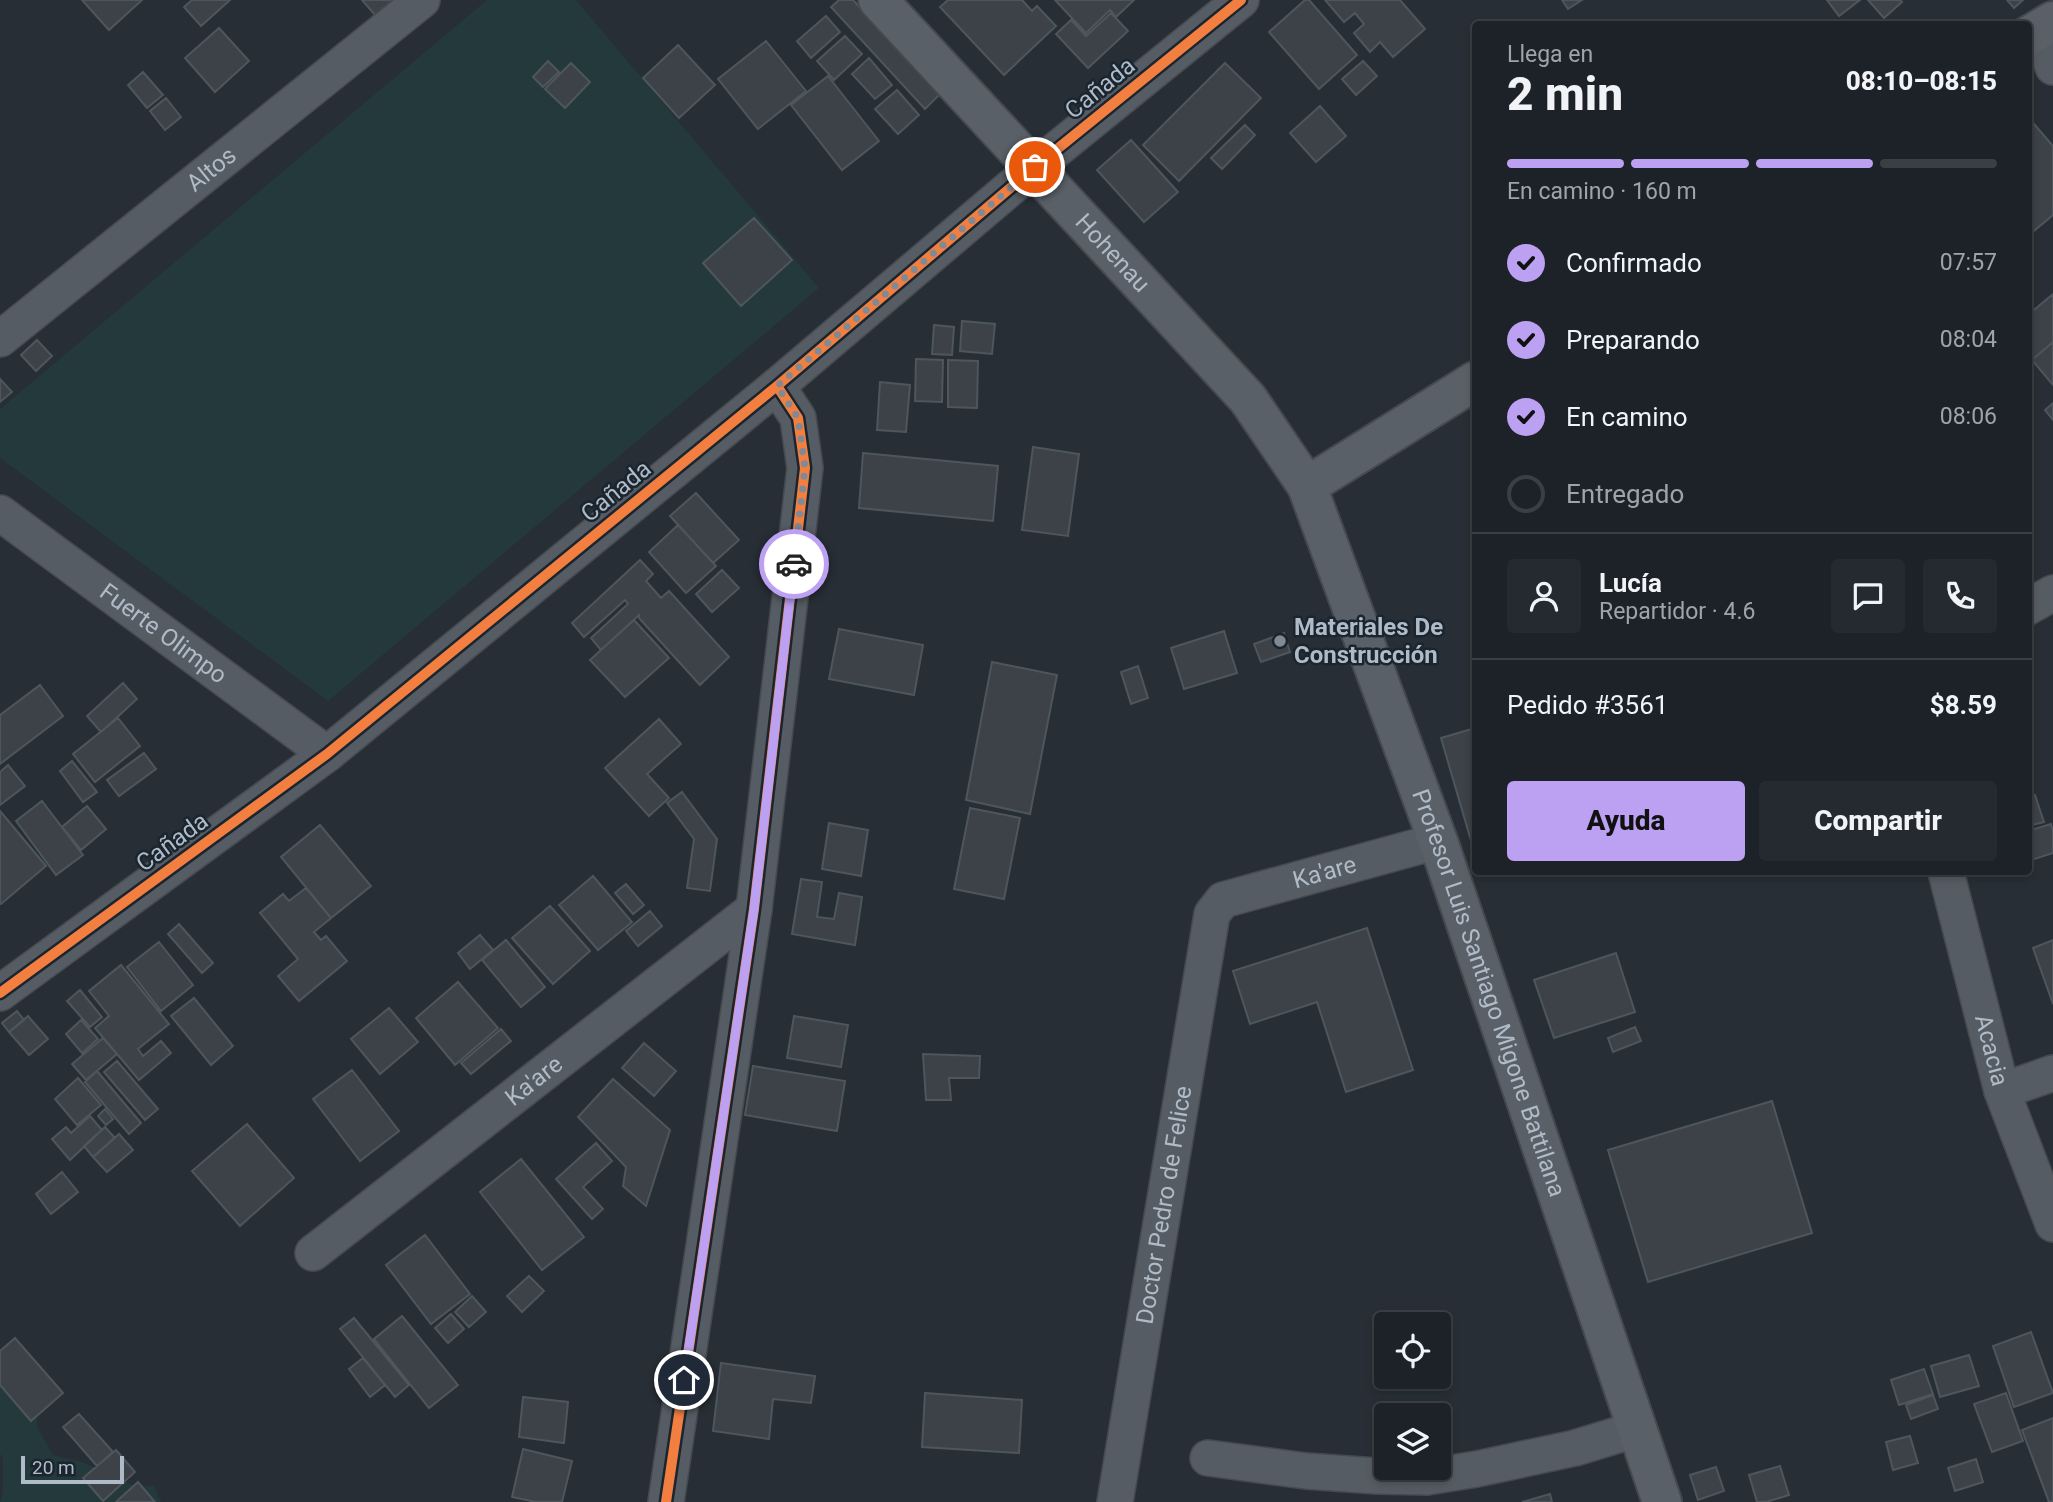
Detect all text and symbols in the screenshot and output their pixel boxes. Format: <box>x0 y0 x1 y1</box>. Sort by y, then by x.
text: Llega en <box>1507 41 1593 68</box>
street label: Cañada <box>1059 51 1141 125</box>
text: 08:10–08:15 <box>1846 66 1997 96</box>
text: 2 min <box>1507 67 1623 121</box>
pin <box>1005 137 1065 197</box>
street label: Altos <box>181 141 242 197</box>
icon: bag <box>1016 148 1054 186</box>
text: En camino · 160 m <box>1507 178 1697 205</box>
street label: Hohenau <box>1070 208 1156 298</box>
icon: check <box>1507 244 1545 282</box>
text: Confirmado <box>1566 248 1702 278</box>
text: 07:57 <box>1940 249 1997 276</box>
icon: check <box>1507 321 1545 359</box>
text: Preparando <box>1566 325 1700 355</box>
text: 08:04 <box>1940 326 1997 353</box>
icon: check <box>1507 398 1545 436</box>
text: En camino <box>1566 402 1688 432</box>
text: 08:06 <box>1940 403 1997 430</box>
street label: Cañada <box>575 454 657 528</box>
text: Entregado <box>1566 479 1684 509</box>
courier <box>759 529 829 599</box>
icon: car <box>775 545 813 583</box>
button: person <box>1507 559 1581 633</box>
button: chat <box>1831 559 1905 633</box>
button: phone <box>1923 559 1997 633</box>
text: Lucía <box>1599 568 1662 598</box>
street label: Fuerte Olimpo <box>94 577 232 689</box>
text: Repartidor · 4.6 <box>1599 598 1756 625</box>
place label: Materiales De Construcción <box>1294 613 1443 669</box>
marker: Materiales De Construcción <box>1272 633 1288 649</box>
text: Pedido #3561 <box>1507 690 1668 720</box>
text: $8.59 <box>1930 690 1997 720</box>
button: Ayuda <box>1507 781 1745 861</box>
button: Compartir <box>1759 781 1997 861</box>
street label: Profesor Luis Santiago Migone Battilana <box>1406 785 1572 1200</box>
street label: Cañada <box>131 807 213 877</box>
street label: Ka'are <box>1290 850 1359 894</box>
street label: Acacia <box>1969 1012 2014 1089</box>
street label: Ka'are <box>500 1050 568 1112</box>
street label: Doctor Pedro de Felice <box>1131 1084 1197 1326</box>
map controls <box>1374 1312 1451 1480</box>
button: locate <box>1374 1312 1451 1389</box>
pin <box>654 1350 714 1410</box>
icon: home <box>665 1361 703 1399</box>
button: layers <box>1374 1403 1451 1480</box>
scale bar <box>21 1453 124 1485</box>
text: 20 m <box>32 1456 75 1479</box>

